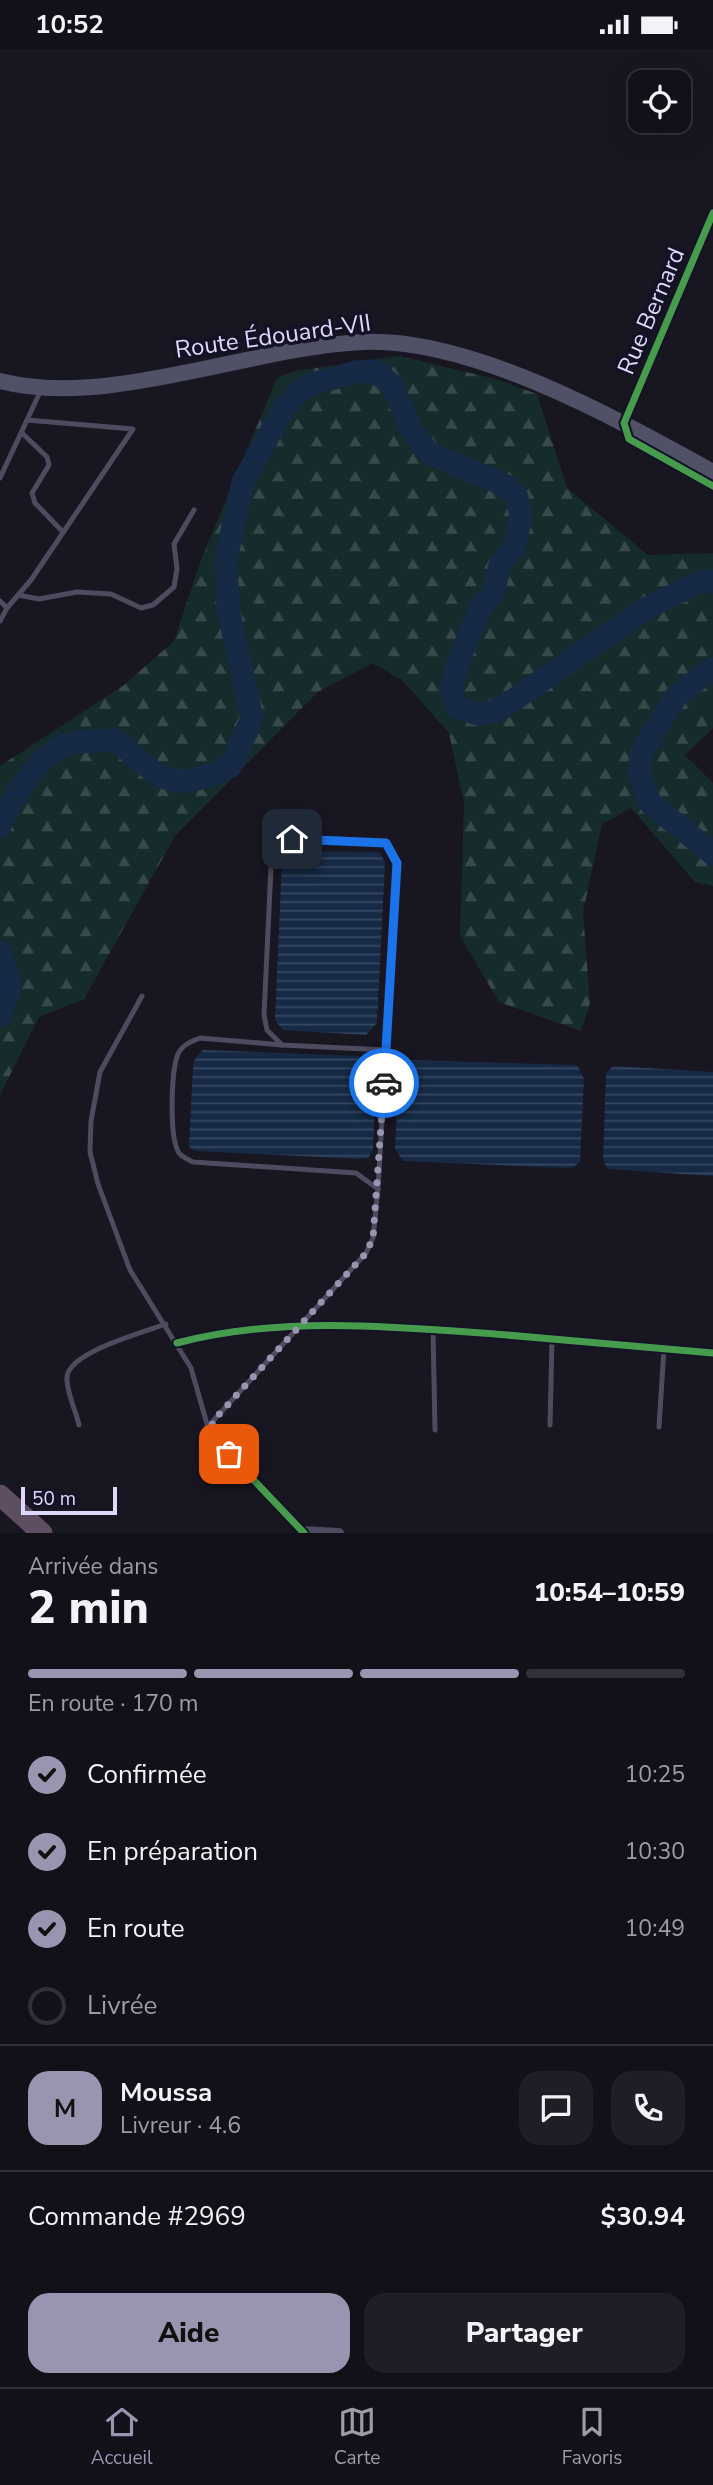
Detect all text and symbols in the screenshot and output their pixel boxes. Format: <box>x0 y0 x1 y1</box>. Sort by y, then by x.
text: 10:52 <box>35 7 104 42</box>
map controls <box>628 70 691 133</box>
button: locate <box>628 70 691 133</box>
street label: Rue Bernard <box>610 243 692 379</box>
street label: Route Édouard-VII <box>173 306 373 366</box>
pin <box>262 809 322 869</box>
icon: home <box>273 820 311 858</box>
courier <box>349 1048 419 1118</box>
icon: car <box>365 1064 403 1102</box>
pin <box>199 1424 259 1484</box>
icon: bag <box>210 1435 248 1473</box>
scale bar <box>21 1484 117 1516</box>
text: 50 m <box>32 1486 76 1512</box>
text: Arrivée dans <box>28 1551 158 1582</box>
text: 10:54–10:59 <box>534 1575 685 1610</box>
text: 2 min <box>28 1576 149 1639</box>
text: En route · 170 m <box>28 1688 198 1719</box>
icon: check <box>28 1756 66 1794</box>
text: Confirmée <box>87 1757 207 1792</box>
text: 10:25 <box>625 1759 685 1790</box>
icon: check <box>28 1833 66 1871</box>
text: En préparation <box>87 1834 258 1869</box>
text: 10:30 <box>625 1836 685 1867</box>
icon: check <box>28 1910 66 1948</box>
text: En route <box>87 1911 185 1946</box>
text: 10:49 <box>625 1913 685 1944</box>
text: Livrée <box>87 1988 157 2023</box>
button: chat <box>519 2071 593 2145</box>
button: phone <box>611 2071 685 2145</box>
text: Moussa <box>120 2075 212 2110</box>
text: M <box>54 2091 76 2126</box>
text: Livreur · 4.6 <box>120 2110 241 2141</box>
text: Commande #2969 <box>28 2199 246 2234</box>
text: $30.94 <box>601 2199 685 2234</box>
button: Aide <box>28 2293 350 2373</box>
button: Partager <box>364 2293 685 2373</box>
tab: Accueil <box>91 2403 153 2471</box>
tab: Carte <box>334 2403 380 2471</box>
tab: Favoris <box>562 2403 622 2471</box>

